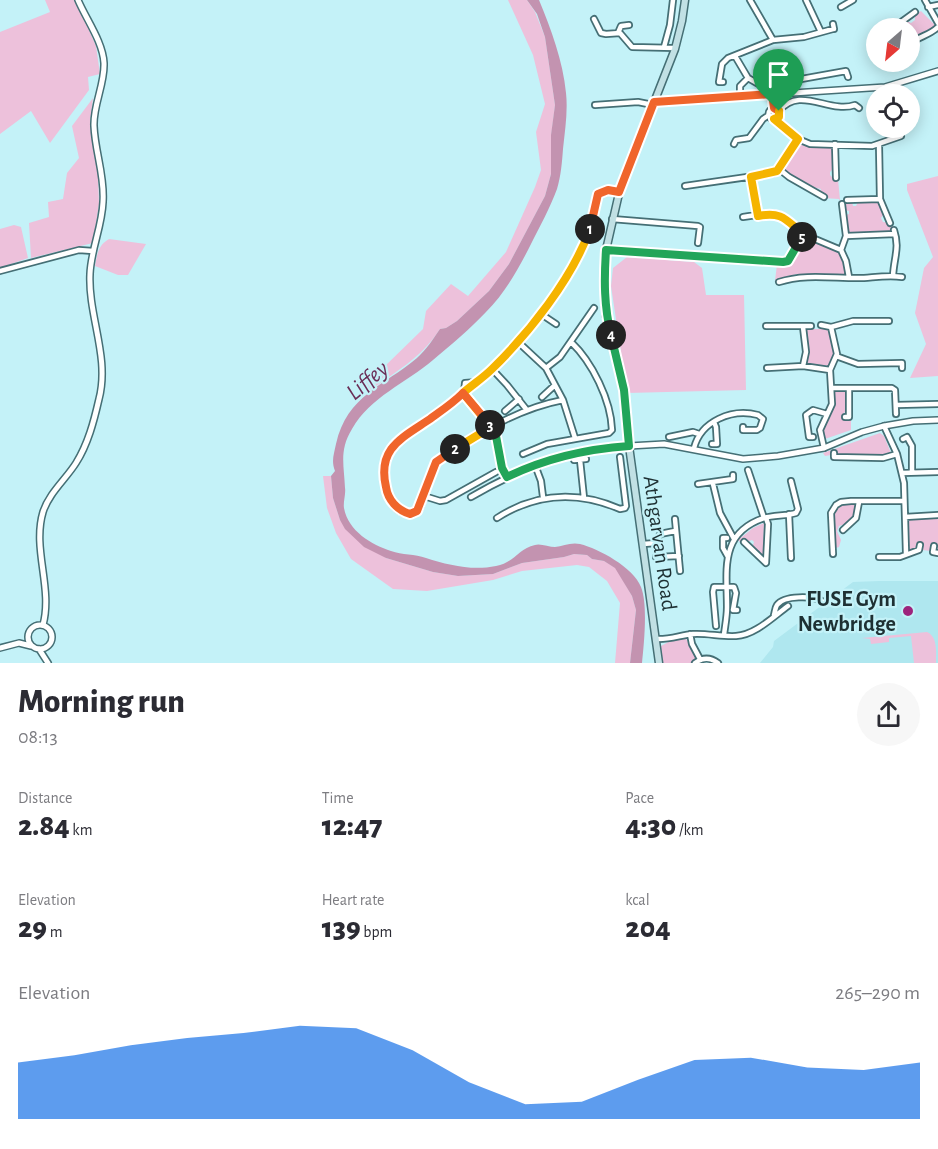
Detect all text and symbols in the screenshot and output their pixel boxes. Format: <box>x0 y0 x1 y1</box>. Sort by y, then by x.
north arrow <box>866 18 920 72</box>
map controls <box>866 18 920 138</box>
pin <box>753 49 804 111</box>
icon: arrive <box>762 58 795 91</box>
button: locate <box>866 84 920 138</box>
pin: 1 <box>575 214 605 244</box>
text: 1 <box>587 221 593 237</box>
pin: 5 <box>787 222 817 252</box>
text: 5 <box>799 229 805 245</box>
pin: 4 <box>596 320 626 350</box>
text: 4 <box>607 327 615 343</box>
water label: Liffey <box>342 357 393 405</box>
pin: 3 <box>475 410 505 440</box>
text: 3 <box>487 417 493 433</box>
pin: 2 <box>440 434 470 464</box>
text: 2 <box>451 441 459 457</box>
street label: Athgarvan Road <box>640 474 680 612</box>
place label: FUSE Gym Newbridge <box>798 588 896 635</box>
marker: FUSE Gym Newbridge <box>901 604 915 618</box>
button: share <box>857 683 920 746</box>
text: Morning run <box>18 686 185 719</box>
text: 08:13 <box>18 727 58 747</box>
text: Distance <box>18 790 72 806</box>
text: Time <box>322 790 354 806</box>
text: Pace <box>625 790 654 806</box>
text: 2.84 <box>18 811 70 841</box>
text: 12:47 <box>322 811 383 841</box>
text: 4:30 <box>625 811 676 841</box>
text: km <box>70 822 92 838</box>
text: /km <box>676 822 704 838</box>
text: Elevation <box>18 892 76 908</box>
text: Heart rate <box>322 892 384 908</box>
text: kcal <box>625 892 650 908</box>
text: 29 <box>18 913 47 943</box>
text: 139 <box>322 913 361 943</box>
text: 204 <box>625 913 671 943</box>
text: m <box>47 924 63 940</box>
text: bpm <box>361 924 392 940</box>
text: Elevation <box>18 983 90 1003</box>
text: 265–290 m <box>835 983 920 1003</box>

